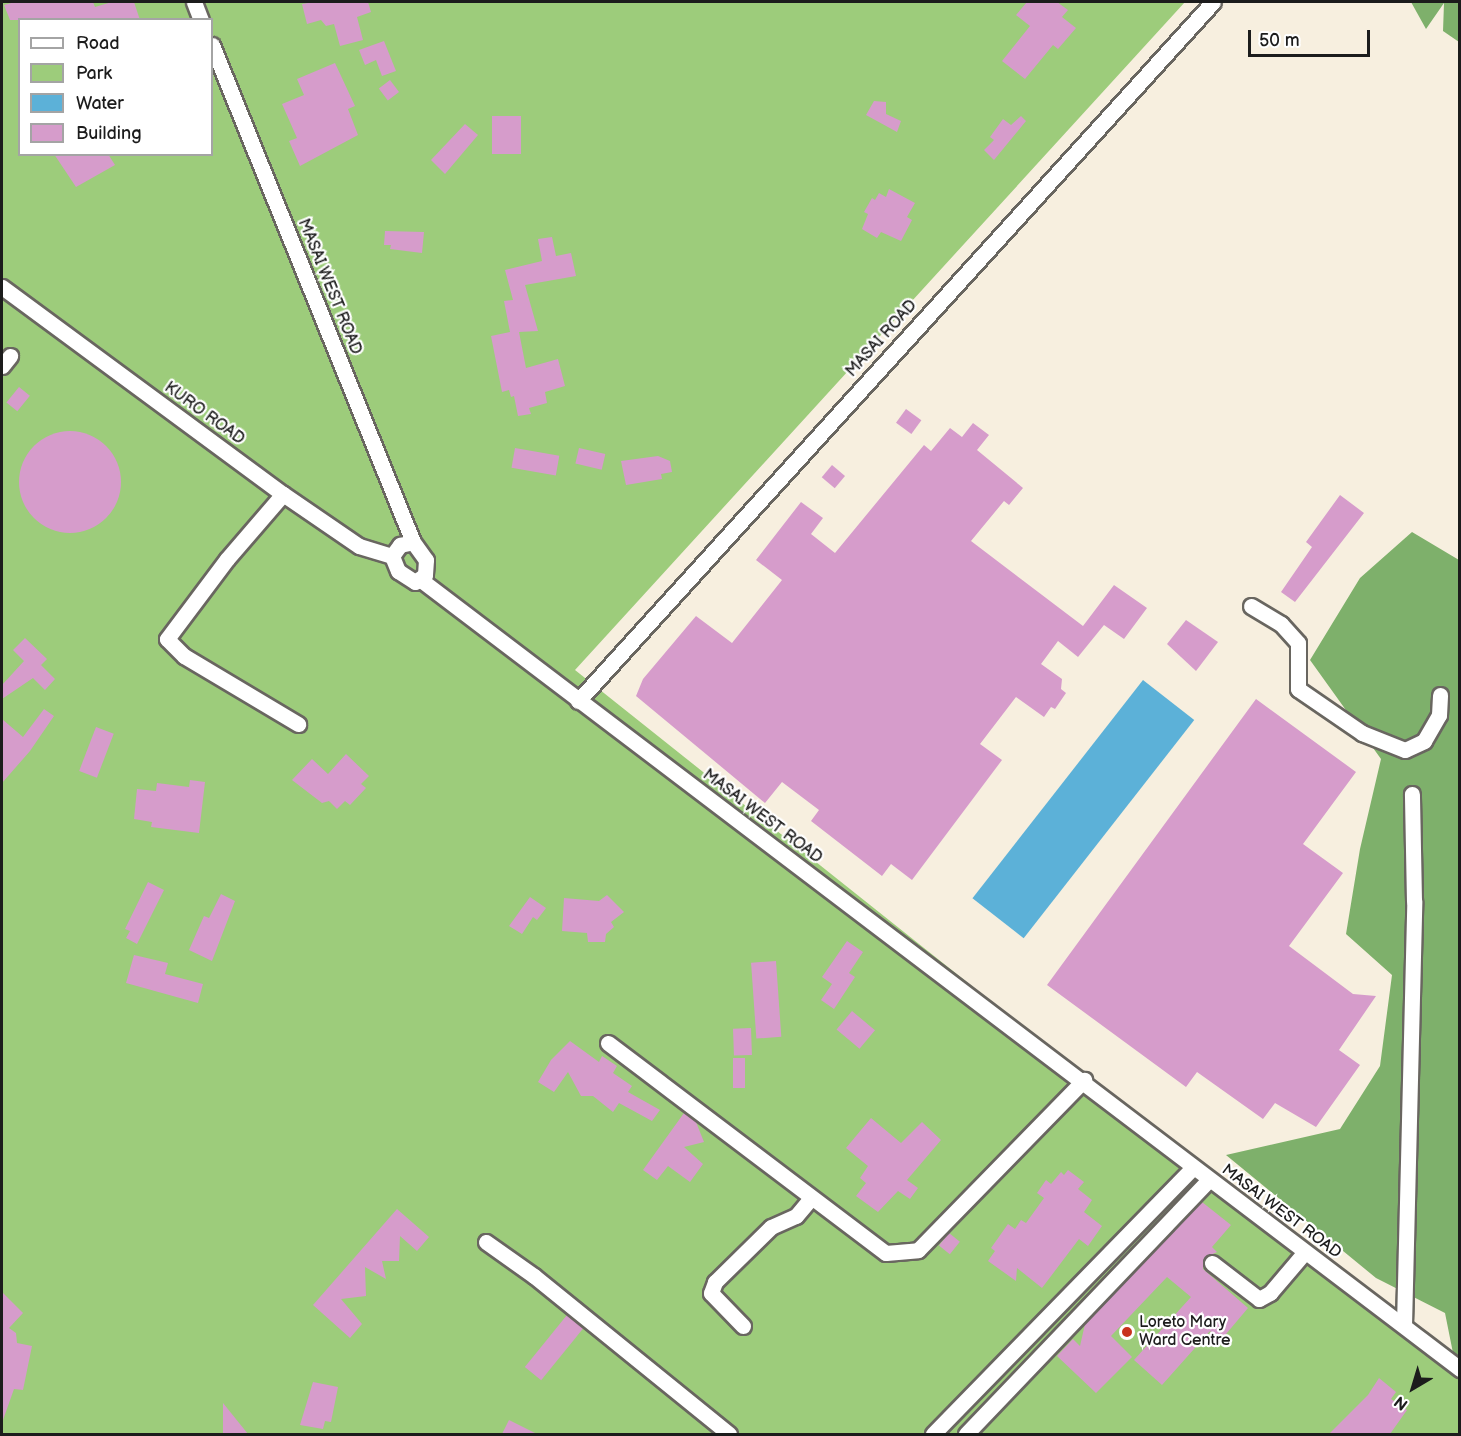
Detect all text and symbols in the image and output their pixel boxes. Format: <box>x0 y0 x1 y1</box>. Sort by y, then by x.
legend <box>18 18 213 156</box>
scale bar <box>1251 18 1372 56</box>
text: 50 m <box>1259 30 1300 51</box>
text: Road <box>76 33 120 54</box>
text: Park <box>76 63 112 84</box>
text: Water <box>76 93 124 114</box>
text: Building <box>76 123 142 144</box>
street label: MASAI WEST ROAD <box>293 216 365 358</box>
street label: MASAI ROAD <box>842 297 922 381</box>
street label: KURO ROAD <box>160 378 248 450</box>
street label: MASAI WEST ROAD <box>698 766 826 868</box>
street label: MASAI WEST ROAD <box>1217 1161 1345 1263</box>
place label: Loreto Mary Ward Centre <box>1139 1313 1230 1351</box>
marker: Loreto Mary Ward Centre <box>1120 1325 1134 1339</box>
north arrow <box>1383 1358 1443 1418</box>
text: N <box>1391 1391 1412 1414</box>

